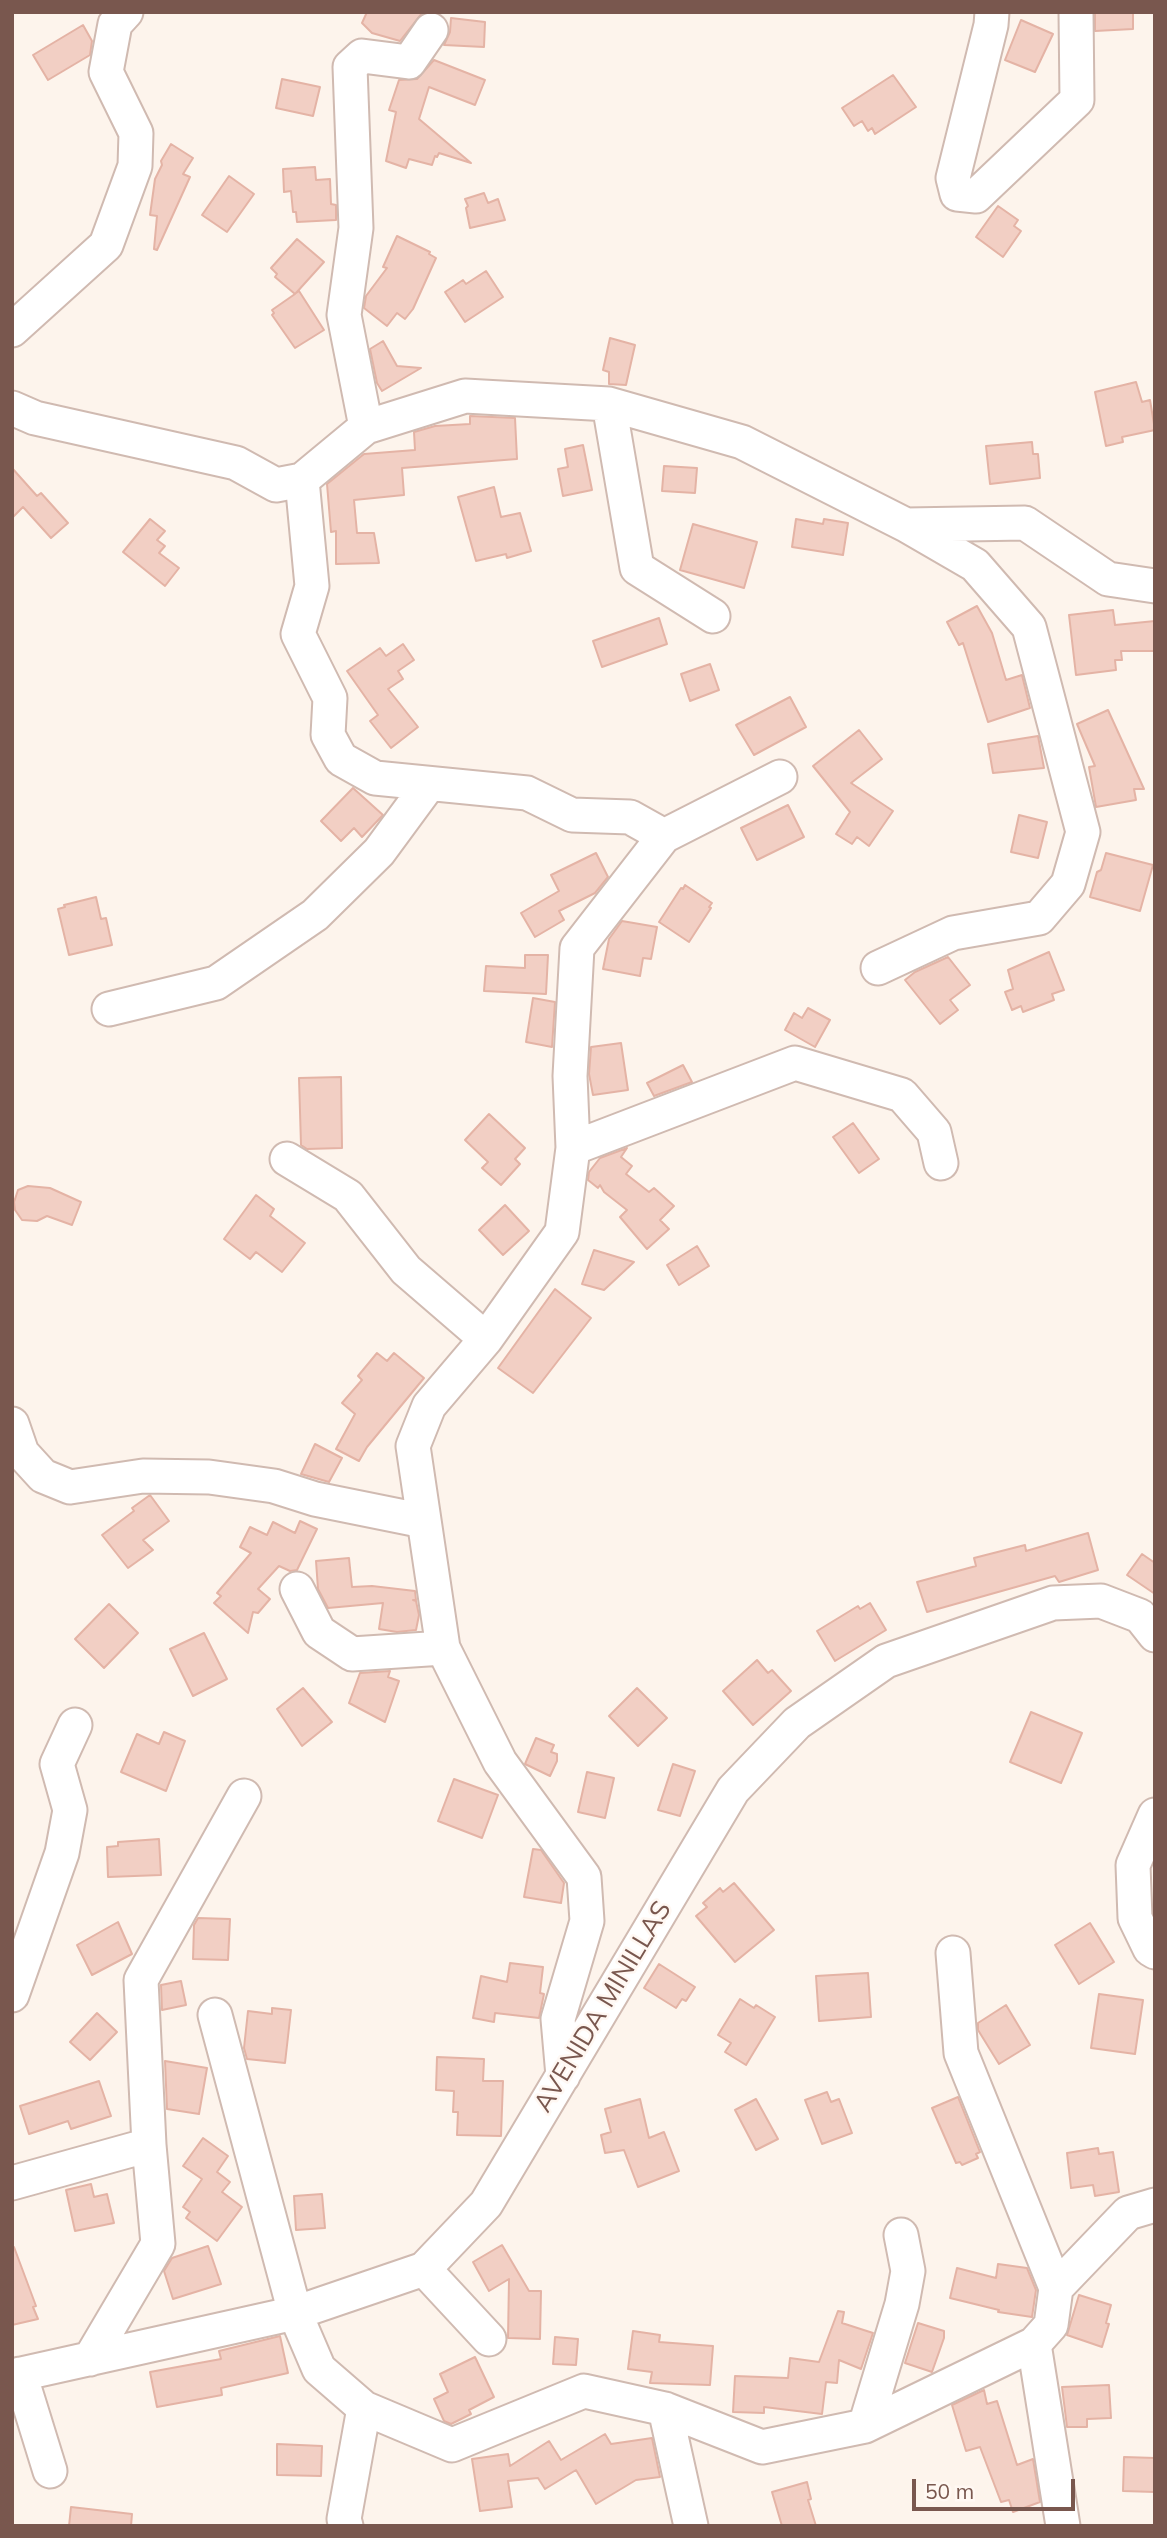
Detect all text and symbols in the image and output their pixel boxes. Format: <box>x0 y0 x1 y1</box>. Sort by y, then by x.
street label: AVENIDA MINILLAS <box>528 1896 678 2118</box>
scale bar <box>915 2464 1078 2508</box>
text: 50 m <box>925 2478 974 2504</box>

